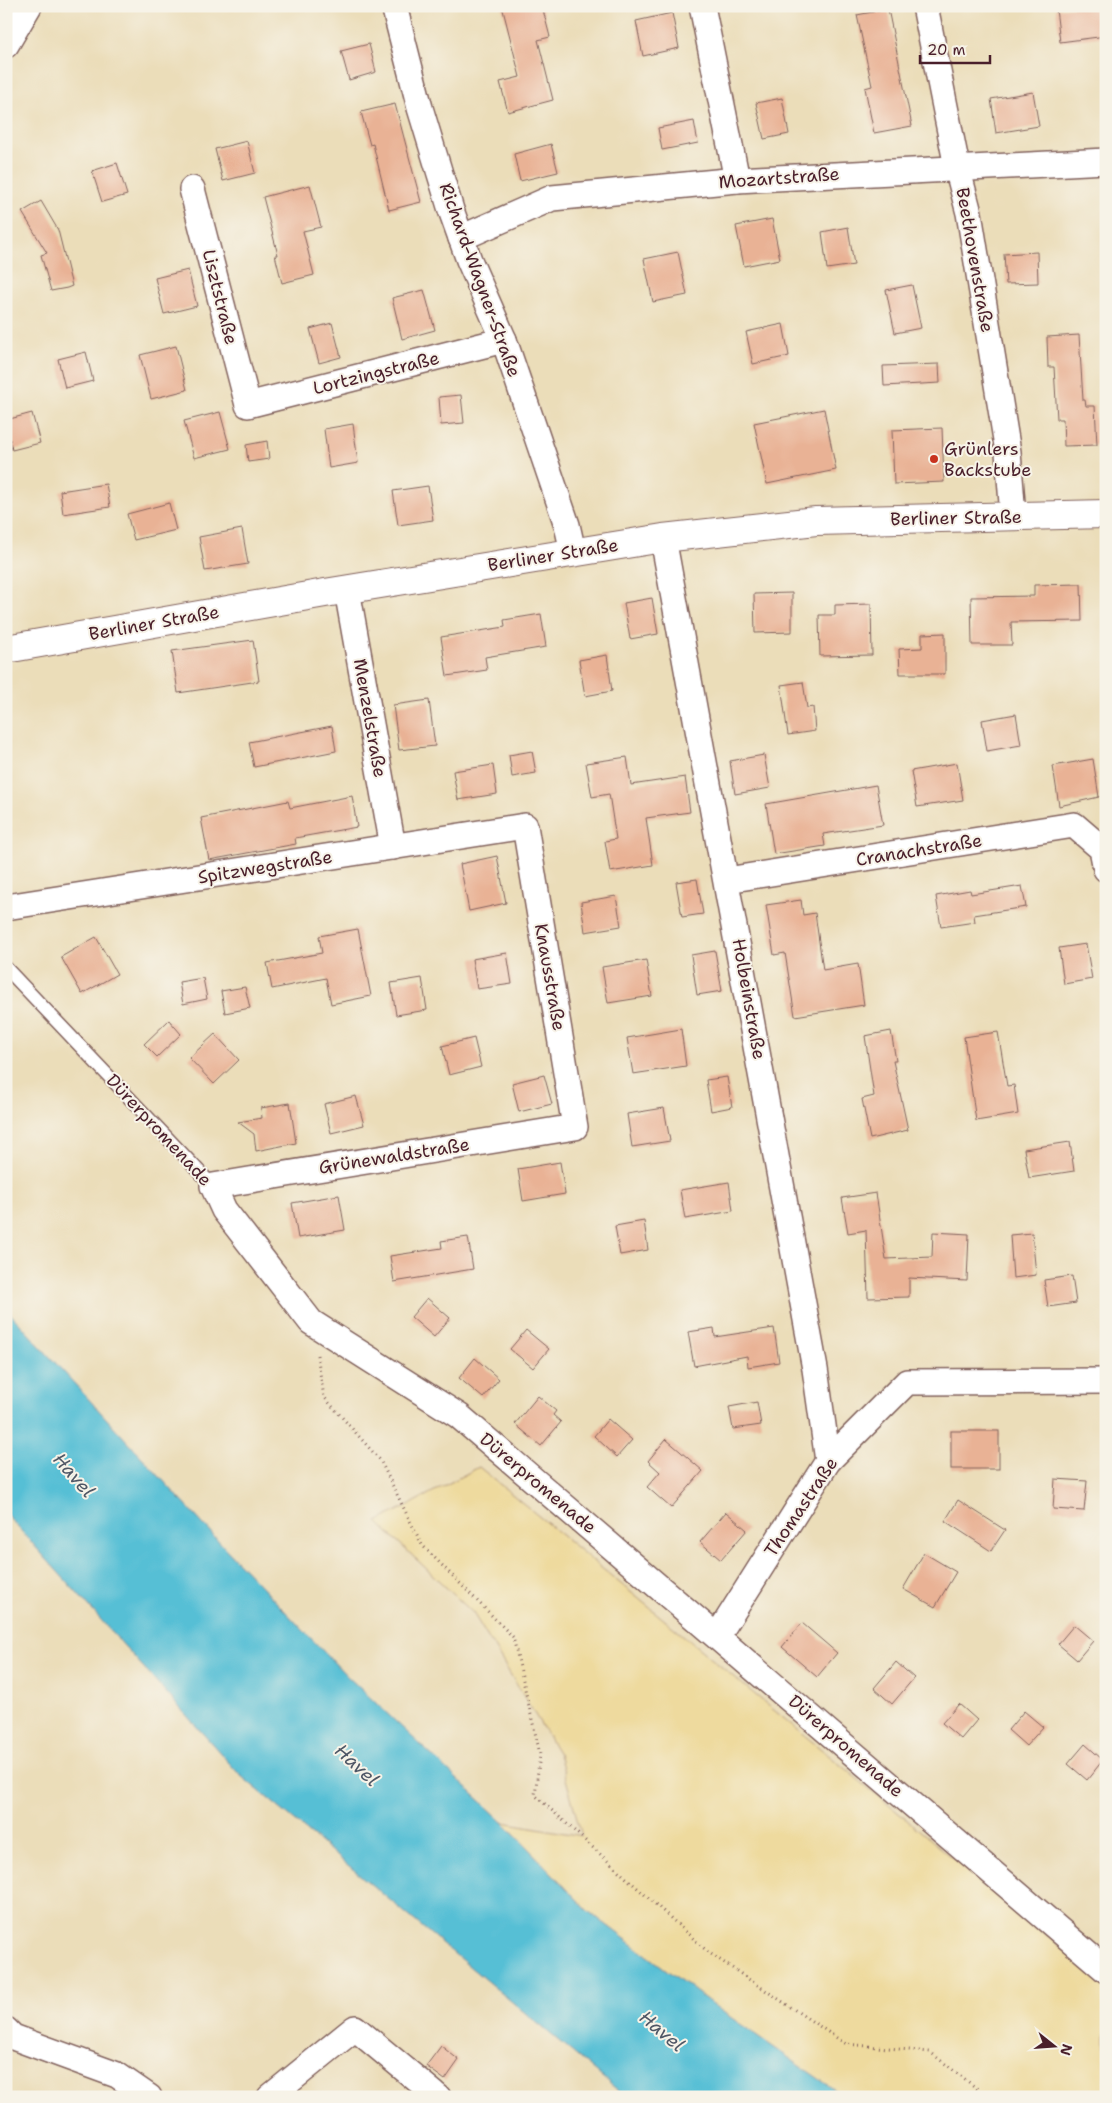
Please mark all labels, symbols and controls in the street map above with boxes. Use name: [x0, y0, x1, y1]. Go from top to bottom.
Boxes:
scale bar: [920, 32, 990, 64]
text: 20 m: [927, 40, 966, 60]
street label: Mozartstraße: [718, 162, 840, 194]
street label: Richard-Wagner-Straße: [434, 180, 526, 380]
street label: Beethovenstraße: [950, 186, 1000, 334]
street label: Lisztstraße: [197, 247, 243, 347]
street label: Lortzingstraße: [310, 346, 442, 400]
place label: Grünlers Backstube: [944, 437, 1032, 482]
marker: Grünlers Backstube: [928, 453, 940, 465]
street label: Berliner Straße: [890, 505, 1022, 531]
street label: Berliner Straße: [486, 533, 620, 577]
street label: Berliner Straße: [87, 600, 221, 646]
street label: Menzelstraße: [348, 657, 392, 779]
street label: Cranachstraße: [854, 828, 984, 872]
street label: Spitzwegstraße: [196, 845, 334, 889]
street label: Knausstraße: [529, 922, 571, 1032]
street label: Holbeinstraße: [727, 937, 771, 1061]
street label: Dürerpromenade: [101, 1069, 217, 1191]
street label: Grünewaldstraße: [317, 1132, 471, 1180]
street label: Dürerpromenade: [475, 1427, 601, 1539]
water label: Havel: [48, 1447, 100, 1503]
street label: Thomastraße: [759, 1452, 843, 1562]
street label: Dürerpromenade: [783, 1689, 909, 1803]
water label: Havel: [330, 1738, 384, 1792]
water label: Havel: [634, 2005, 690, 2057]
north arrow: [1030, 2020, 1080, 2070]
text: N: [1056, 2042, 1077, 2058]

